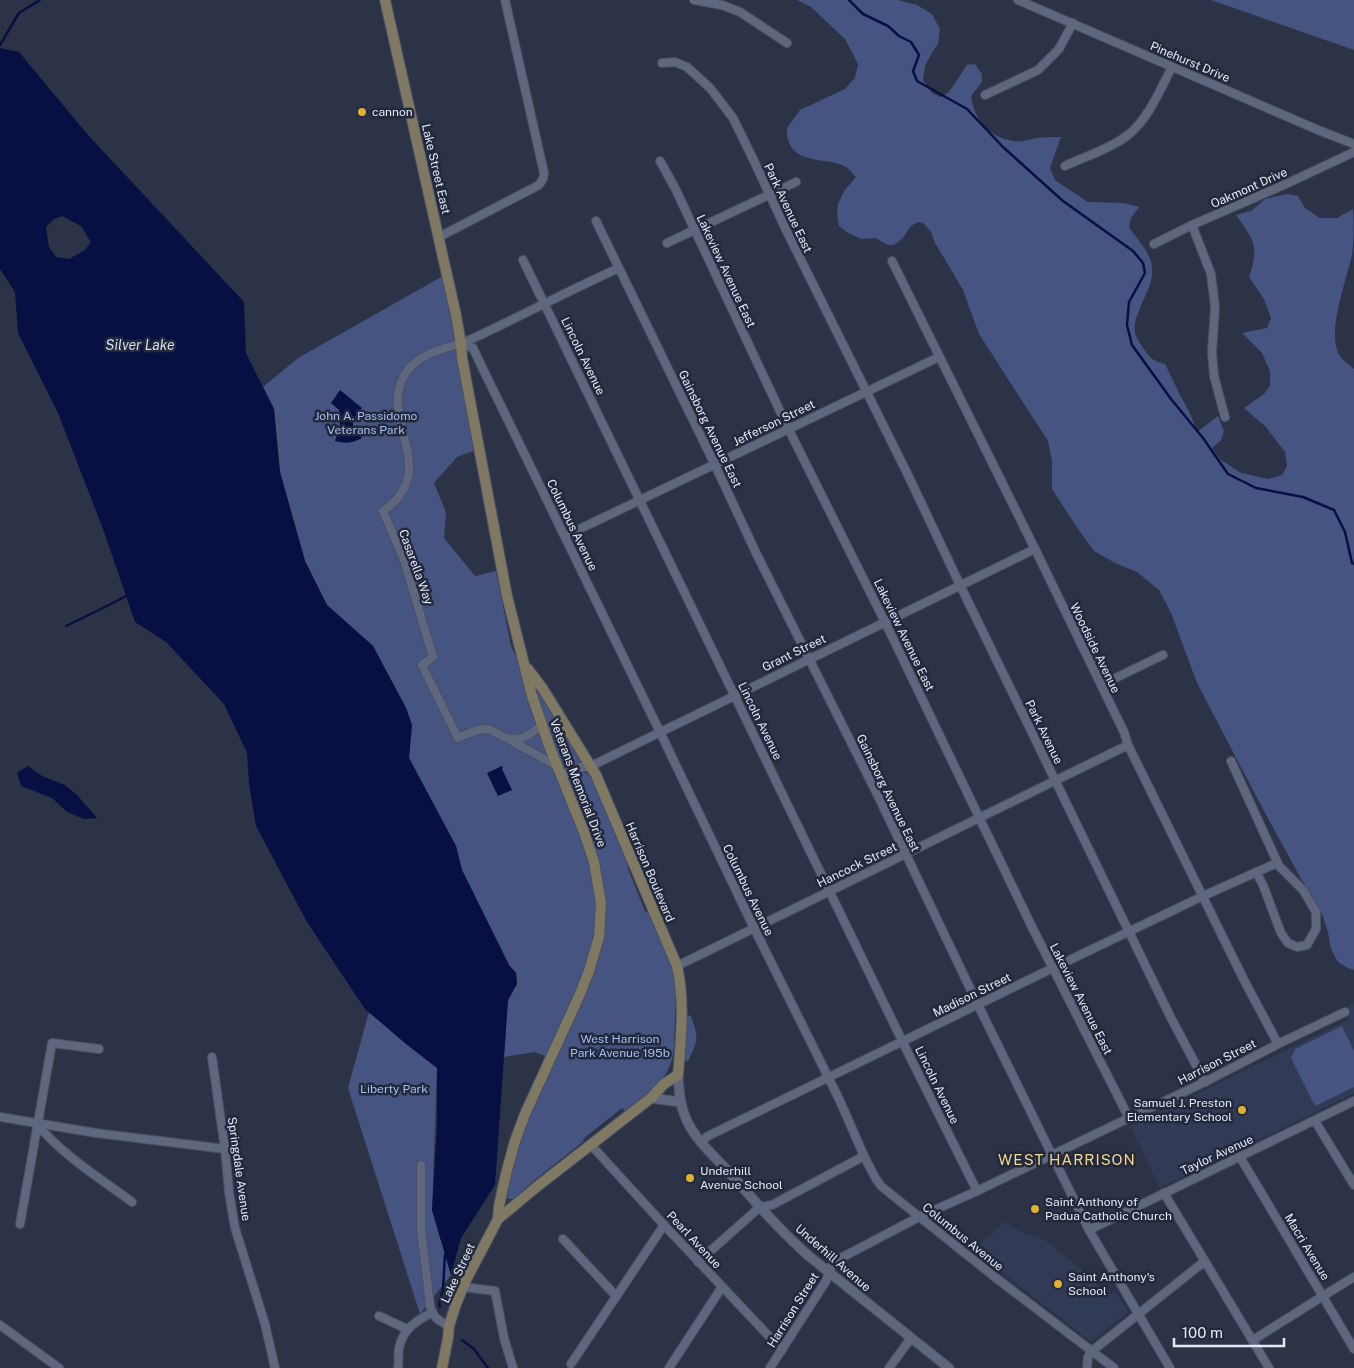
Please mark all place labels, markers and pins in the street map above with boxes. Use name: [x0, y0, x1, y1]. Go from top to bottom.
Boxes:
place label: cannon: [372, 105, 413, 119]
marker: cannon: [356, 106, 368, 118]
place label: Samuel J. Preston Elementary School: [1127, 1096, 1232, 1124]
marker: Samuel J. Preston Elementary School: [1236, 1104, 1248, 1116]
place label: Underhill Avenue School: [700, 1164, 783, 1192]
marker: Underhill Avenue School: [684, 1172, 696, 1184]
place label: Saint Anthony of Padua Catholic Church: [1045, 1195, 1172, 1223]
marker: Saint Anthony of Padua Catholic Church: [1029, 1203, 1041, 1215]
place label: Saint Anthony's School: [1068, 1270, 1155, 1298]
marker: Saint Anthony's School: [1052, 1278, 1064, 1290]

